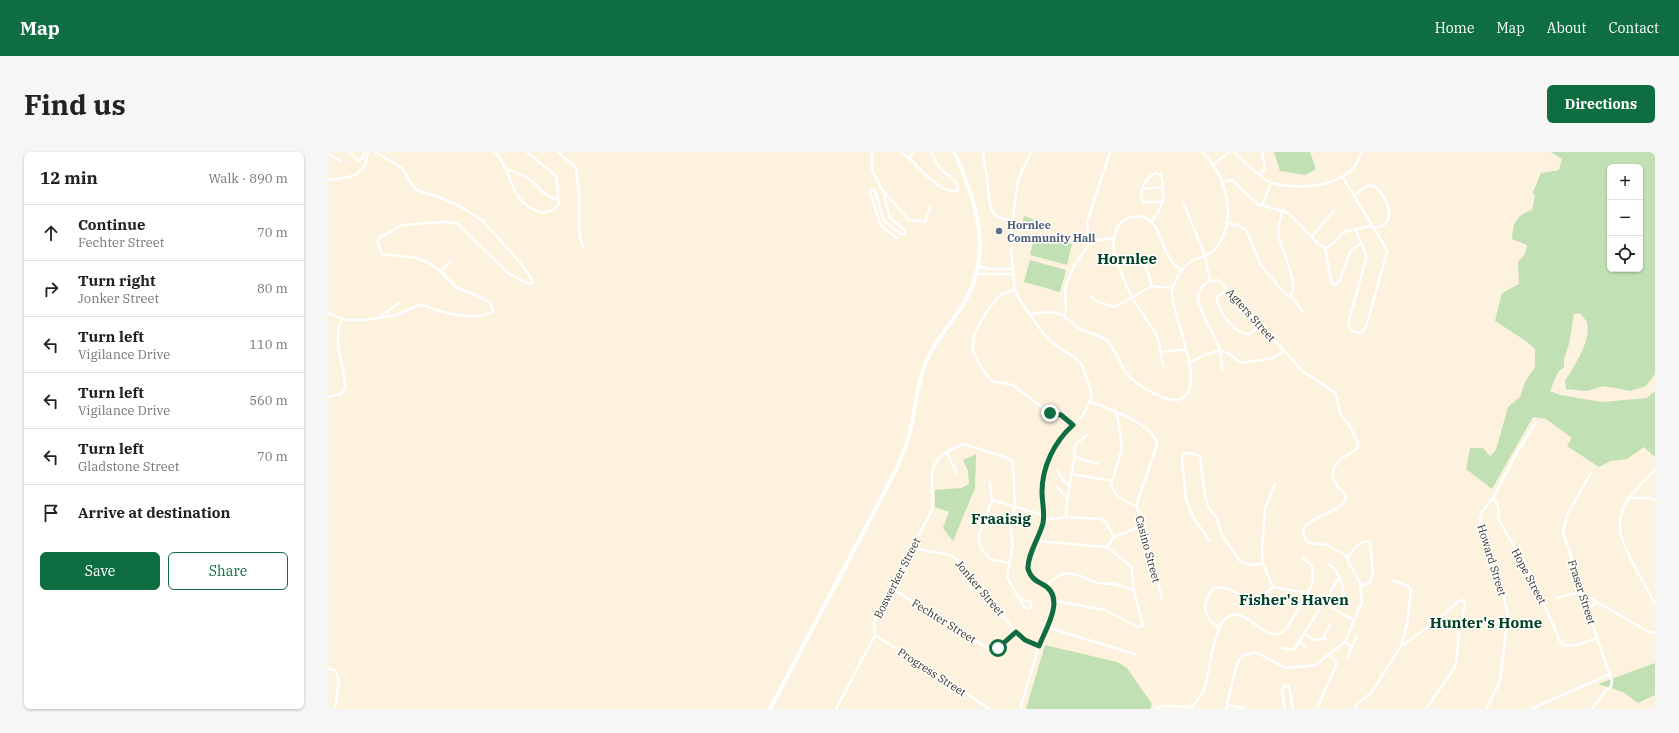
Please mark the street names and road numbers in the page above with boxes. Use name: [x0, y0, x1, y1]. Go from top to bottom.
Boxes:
street label: Agters Street: [1223, 285, 1279, 345]
street label: Casino Street: [1132, 514, 1164, 584]
street label: Howard Street: [1474, 522, 1510, 598]
street label: Boswerker Street: [871, 535, 923, 621]
street label: Hope Street: [1508, 546, 1550, 606]
street label: Jonker Street: [953, 557, 1007, 619]
street label: Fraser Street: [1565, 558, 1599, 626]
street label: Fechter Street: [909, 596, 979, 646]
street label: Progress Street: [895, 645, 969, 699]

